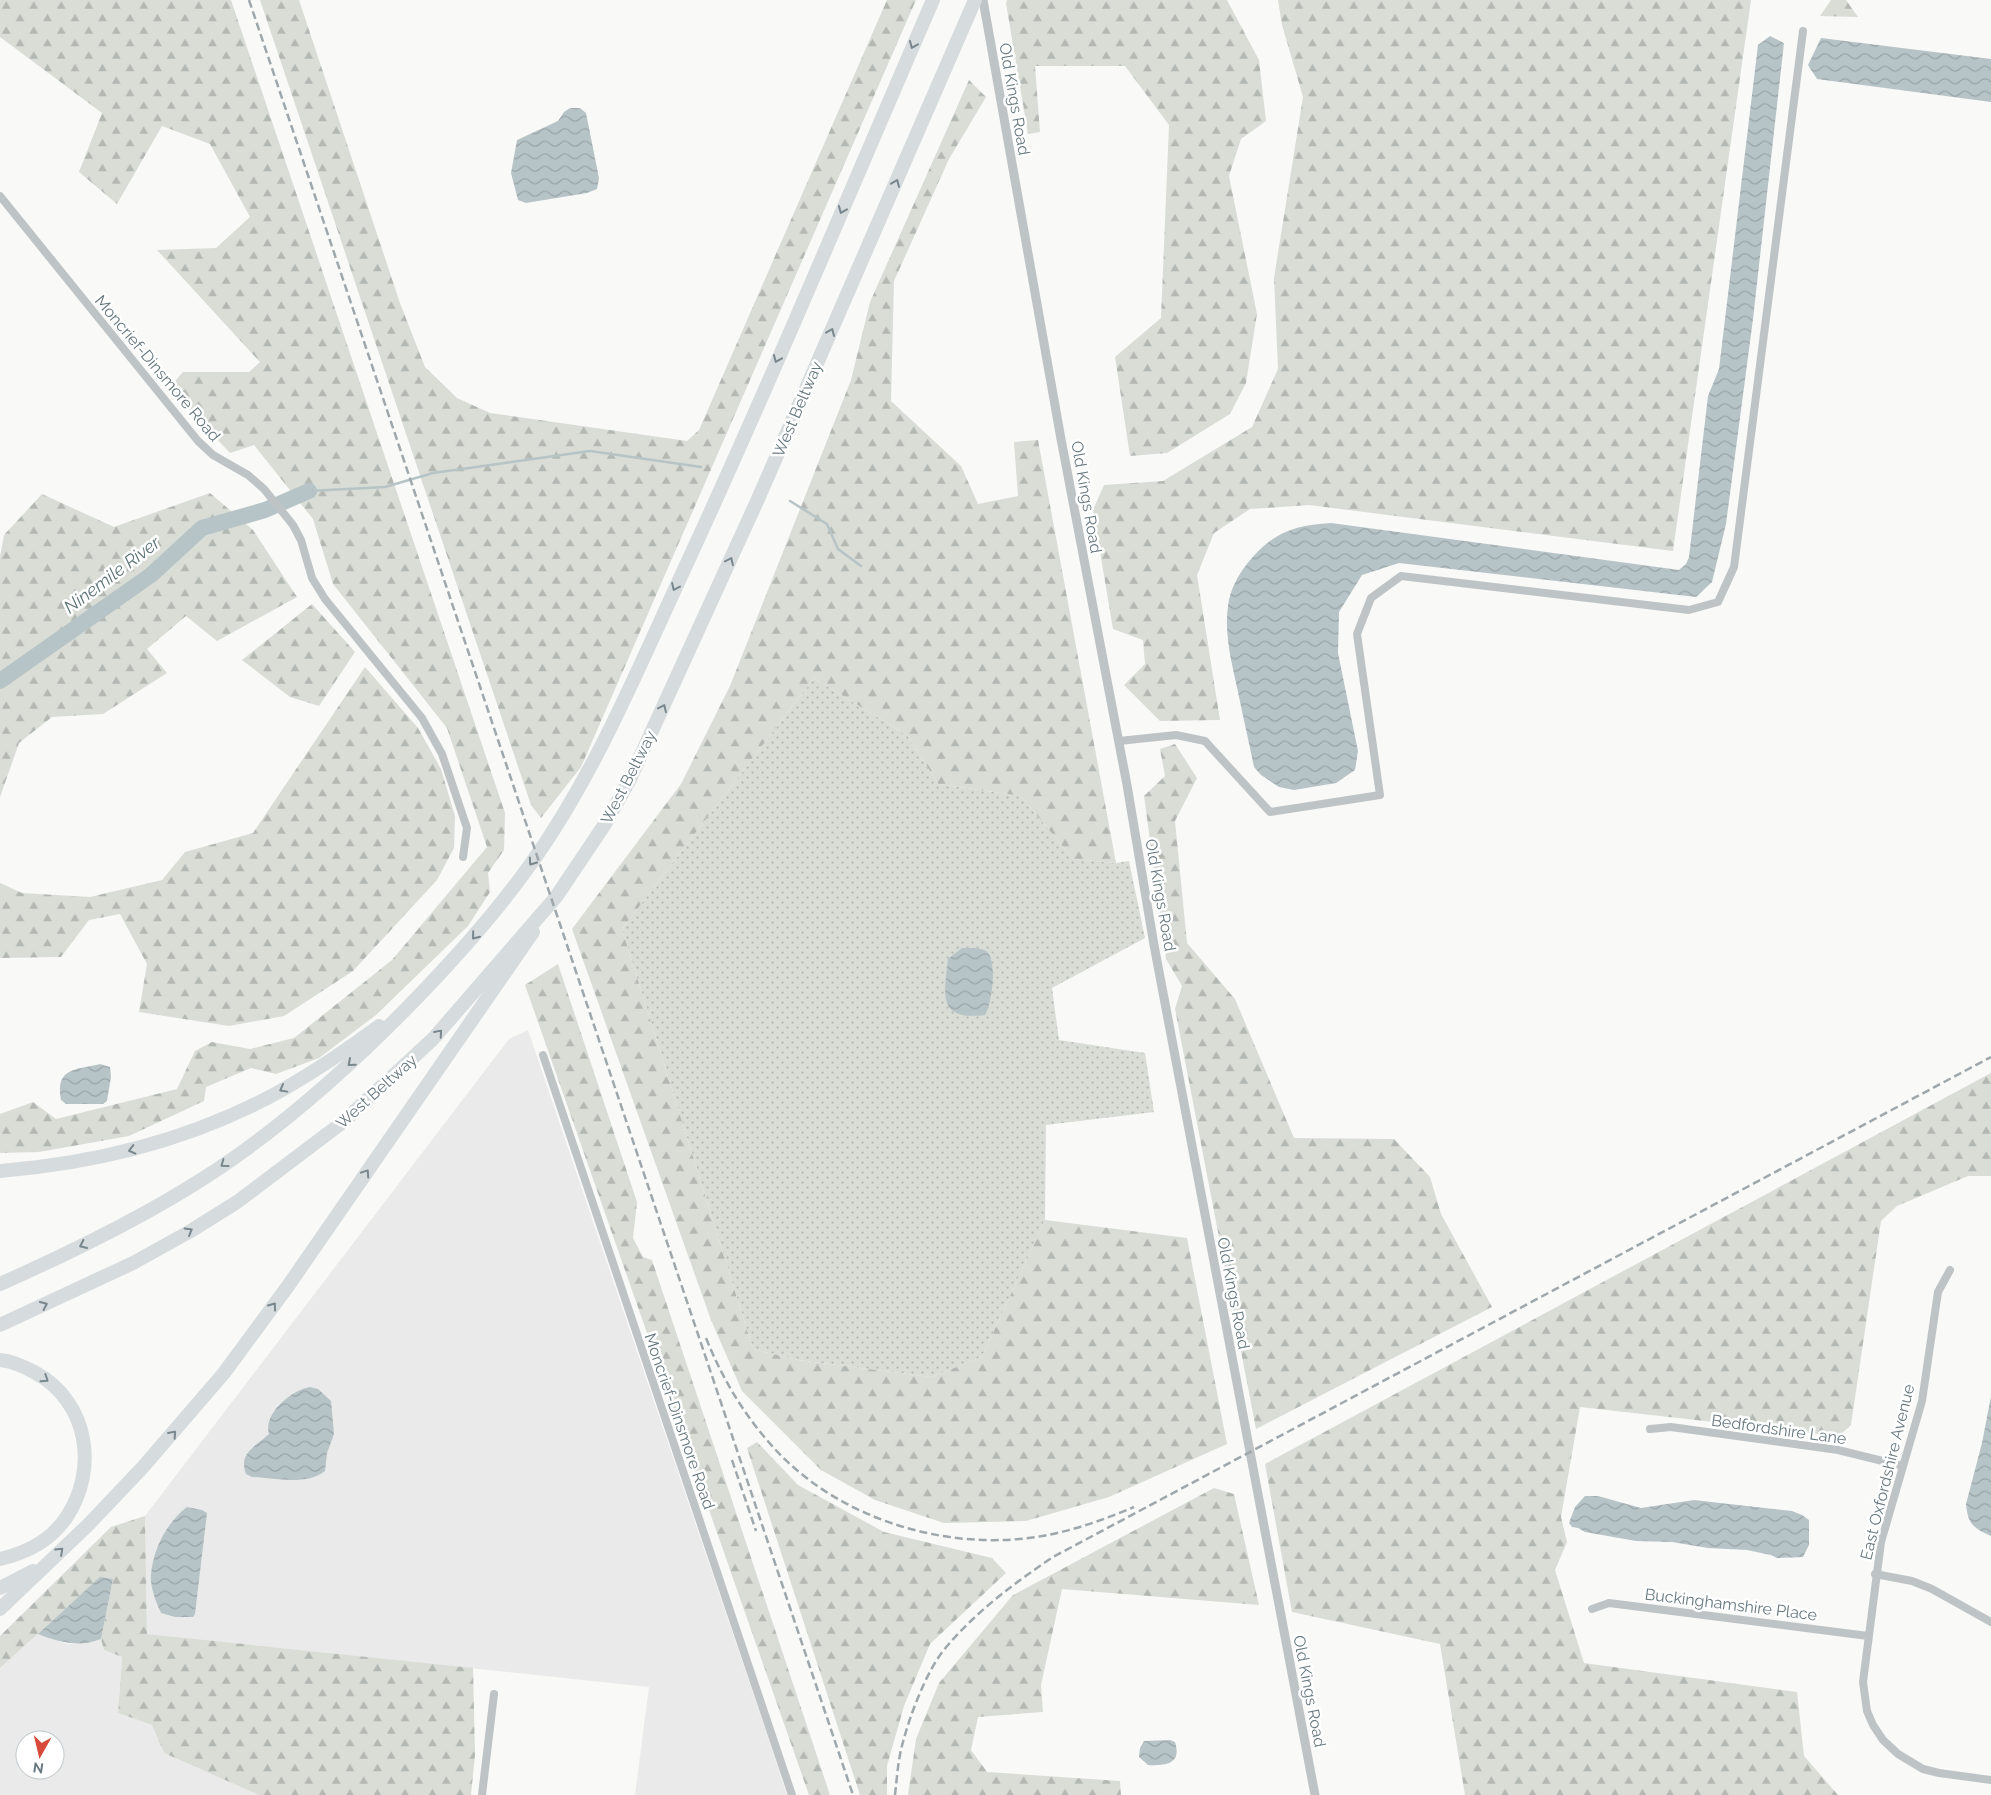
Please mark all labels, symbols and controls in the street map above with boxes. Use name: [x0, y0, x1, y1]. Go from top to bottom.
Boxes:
one-way arrow: [909, 40, 920, 49]
street label: Old Kings Road: [995, 42, 1034, 157]
one-way arrow: [889, 179, 900, 188]
one-way arrow: [837, 205, 848, 214]
street label: Moncrief-Dinsmore Road: [91, 291, 224, 445]
one-way arrow: [824, 328, 835, 337]
one-way arrow: [773, 354, 784, 363]
street label: West Beltway: [769, 358, 826, 460]
street label: Old Kings Road: [1067, 440, 1106, 555]
water label: Ninemile River: [60, 531, 165, 618]
one-way arrow: [724, 557, 734, 566]
one-way arrow: [671, 582, 682, 591]
one-way arrow: [656, 704, 667, 713]
street label: West Beltway: [597, 727, 660, 827]
street label: Old Kings Road: [1141, 838, 1180, 953]
one-way arrow: [529, 856, 538, 866]
one-way arrow: [471, 930, 480, 939]
one-way arrow: [433, 1029, 442, 1038]
street label: West Beltway: [332, 1050, 421, 1133]
one-way arrow: [348, 1058, 357, 1067]
one-way arrow: [279, 1083, 288, 1093]
one-way arrow: [128, 1144, 137, 1155]
one-way arrow: [220, 1158, 230, 1167]
one-way arrow: [360, 1169, 370, 1178]
one-way arrow: [184, 1228, 193, 1238]
street label: Old Kings Road: [1213, 1236, 1254, 1351]
one-way arrow: [79, 1239, 88, 1249]
one-way arrow: [39, 1301, 48, 1311]
one-way arrow: [267, 1302, 276, 1312]
street label: Moncrief-Dinsmore Road: [640, 1331, 719, 1512]
one-way arrow: [39, 1372, 48, 1382]
street label: East Oxfordshire Avenue: [1856, 1382, 1919, 1562]
street label: Bedfordshire Lane: [1710, 1411, 1848, 1448]
one-way arrow: [167, 1430, 176, 1439]
one-way arrow: [55, 1548, 64, 1557]
street label: Buckinghamshire Place: [1644, 1585, 1818, 1624]
street label: Old Kings Road: [1289, 1634, 1330, 1749]
north arrow: [15, 1730, 65, 1780]
text: N: [32, 1759, 45, 1777]

